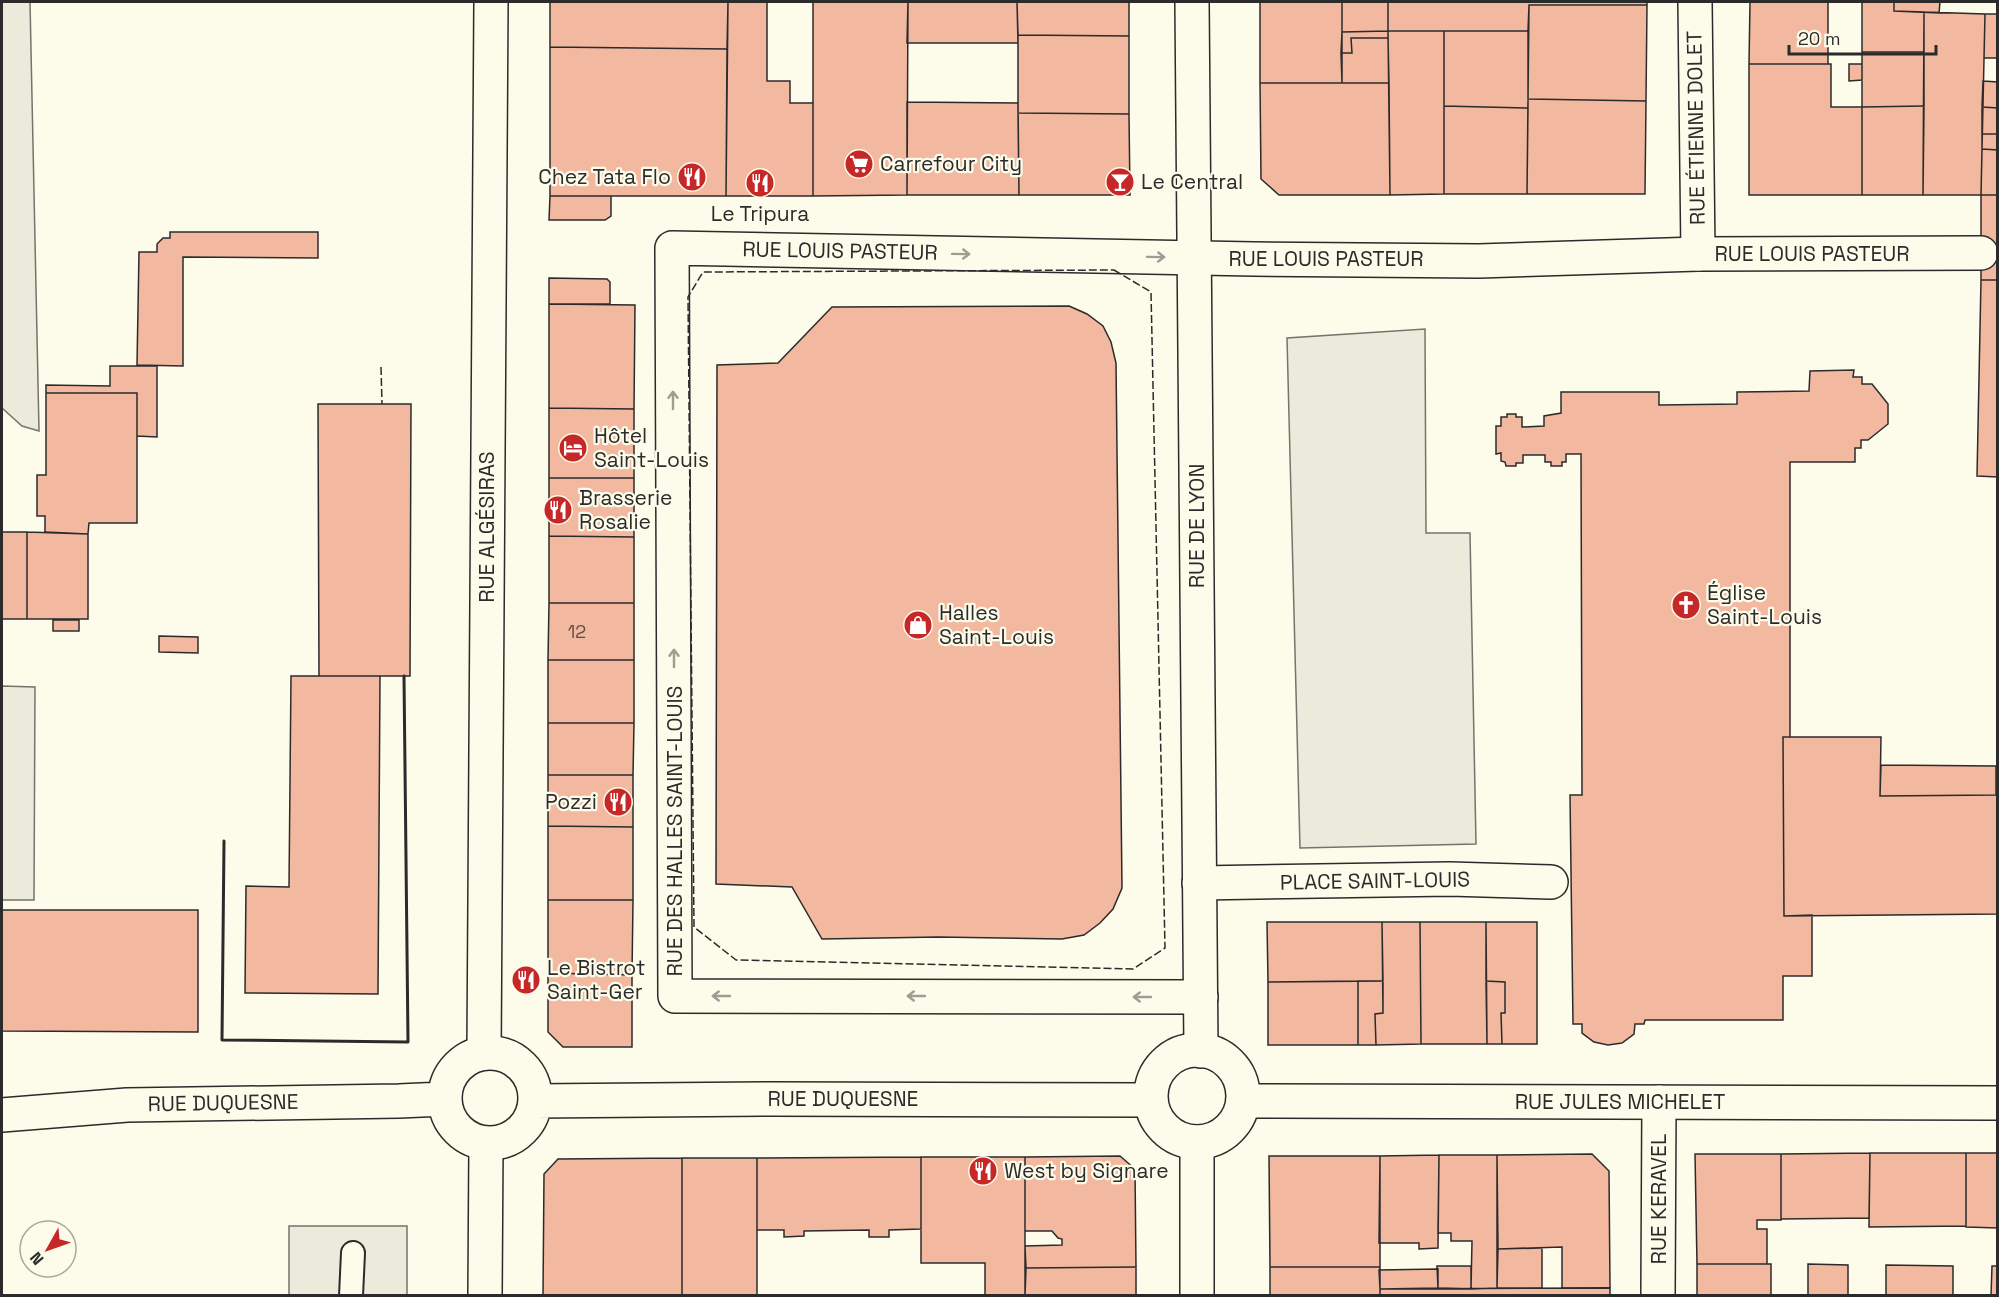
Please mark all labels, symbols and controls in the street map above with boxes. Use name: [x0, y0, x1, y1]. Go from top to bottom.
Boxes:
scale bar: [1789, 18, 1936, 56]
text: 20 m: [1798, 27, 1841, 50]
street label: RUE ÉTIENNE DOLET: [1680, 31, 1711, 225]
supermarket icon: Carrefour City: [843, 148, 875, 180]
place label: Carrefour City: [880, 150, 1022, 177]
restaurant icon: Chez Tata Flo: [676, 161, 708, 193]
place label: Chez Tata Flo: [538, 163, 671, 190]
bar icon: Le Central: [1104, 166, 1136, 198]
restaurant icon: Le Tripura: [744, 167, 776, 199]
place label: Le Central: [1141, 168, 1243, 195]
place label: Le Tripura: [711, 200, 809, 227]
street label: RUE LOUIS PASTEUR: [742, 235, 938, 266]
street label: RUE LOUIS PASTEUR: [1714, 240, 1910, 267]
street label: RUE LOUIS PASTEUR: [1228, 245, 1424, 272]
one-way arrow: [951, 248, 971, 259]
one-way arrow: [1146, 252, 1166, 263]
one-way arrow: [667, 391, 679, 411]
place label: Hôtel Saint-Louis: [594, 422, 709, 473]
hotel icon: Hôtel Saint-Louis: [557, 432, 589, 464]
street label: RUE ALGÉSIRAS: [473, 451, 500, 603]
street label: RUE DE LYON: [1183, 464, 1210, 588]
place label: Brasserie Rosalie: [579, 484, 673, 535]
restaurant icon: Brasserie Rosalie: [542, 494, 574, 526]
place label: Église Saint-Louis: [1707, 579, 1822, 630]
church icon: Église Saint-Louis: [1670, 589, 1702, 621]
place label: Halles Saint-Louis: [939, 599, 1054, 650]
shop icon: Halles Saint-Louis: [902, 609, 934, 641]
house number: 12: [568, 620, 586, 643]
one-way arrow: [668, 649, 680, 669]
street label: RUE DES HALLES SAINT-LOUIS: [661, 686, 688, 976]
restaurant icon: Pozzi: [602, 786, 634, 818]
place label: Pozzi: [545, 788, 597, 815]
street label: PLACE SAINT-LOUIS: [1280, 865, 1470, 896]
place label: Le Bistrot Saint-Ger: [547, 954, 646, 1005]
restaurant icon: Le Bistrot Saint-Ger: [510, 964, 542, 996]
one-way arrow: [712, 990, 732, 1002]
one-way arrow: [907, 991, 927, 1002]
one-way arrow: [1133, 991, 1153, 1003]
street label: RUE DUQUESNE: [768, 1085, 918, 1112]
street label: RUE DUQUESNE: [147, 1088, 299, 1117]
street label: RUE JULES MICHELET: [1515, 1088, 1725, 1115]
street label: RUE KERAVEL: [1645, 1134, 1672, 1264]
restaurant icon: West by Signare: [967, 1155, 999, 1187]
place label: West by Signare: [1004, 1157, 1169, 1184]
north arrow: [18, 1219, 78, 1279]
text: N: [25, 1247, 48, 1269]

